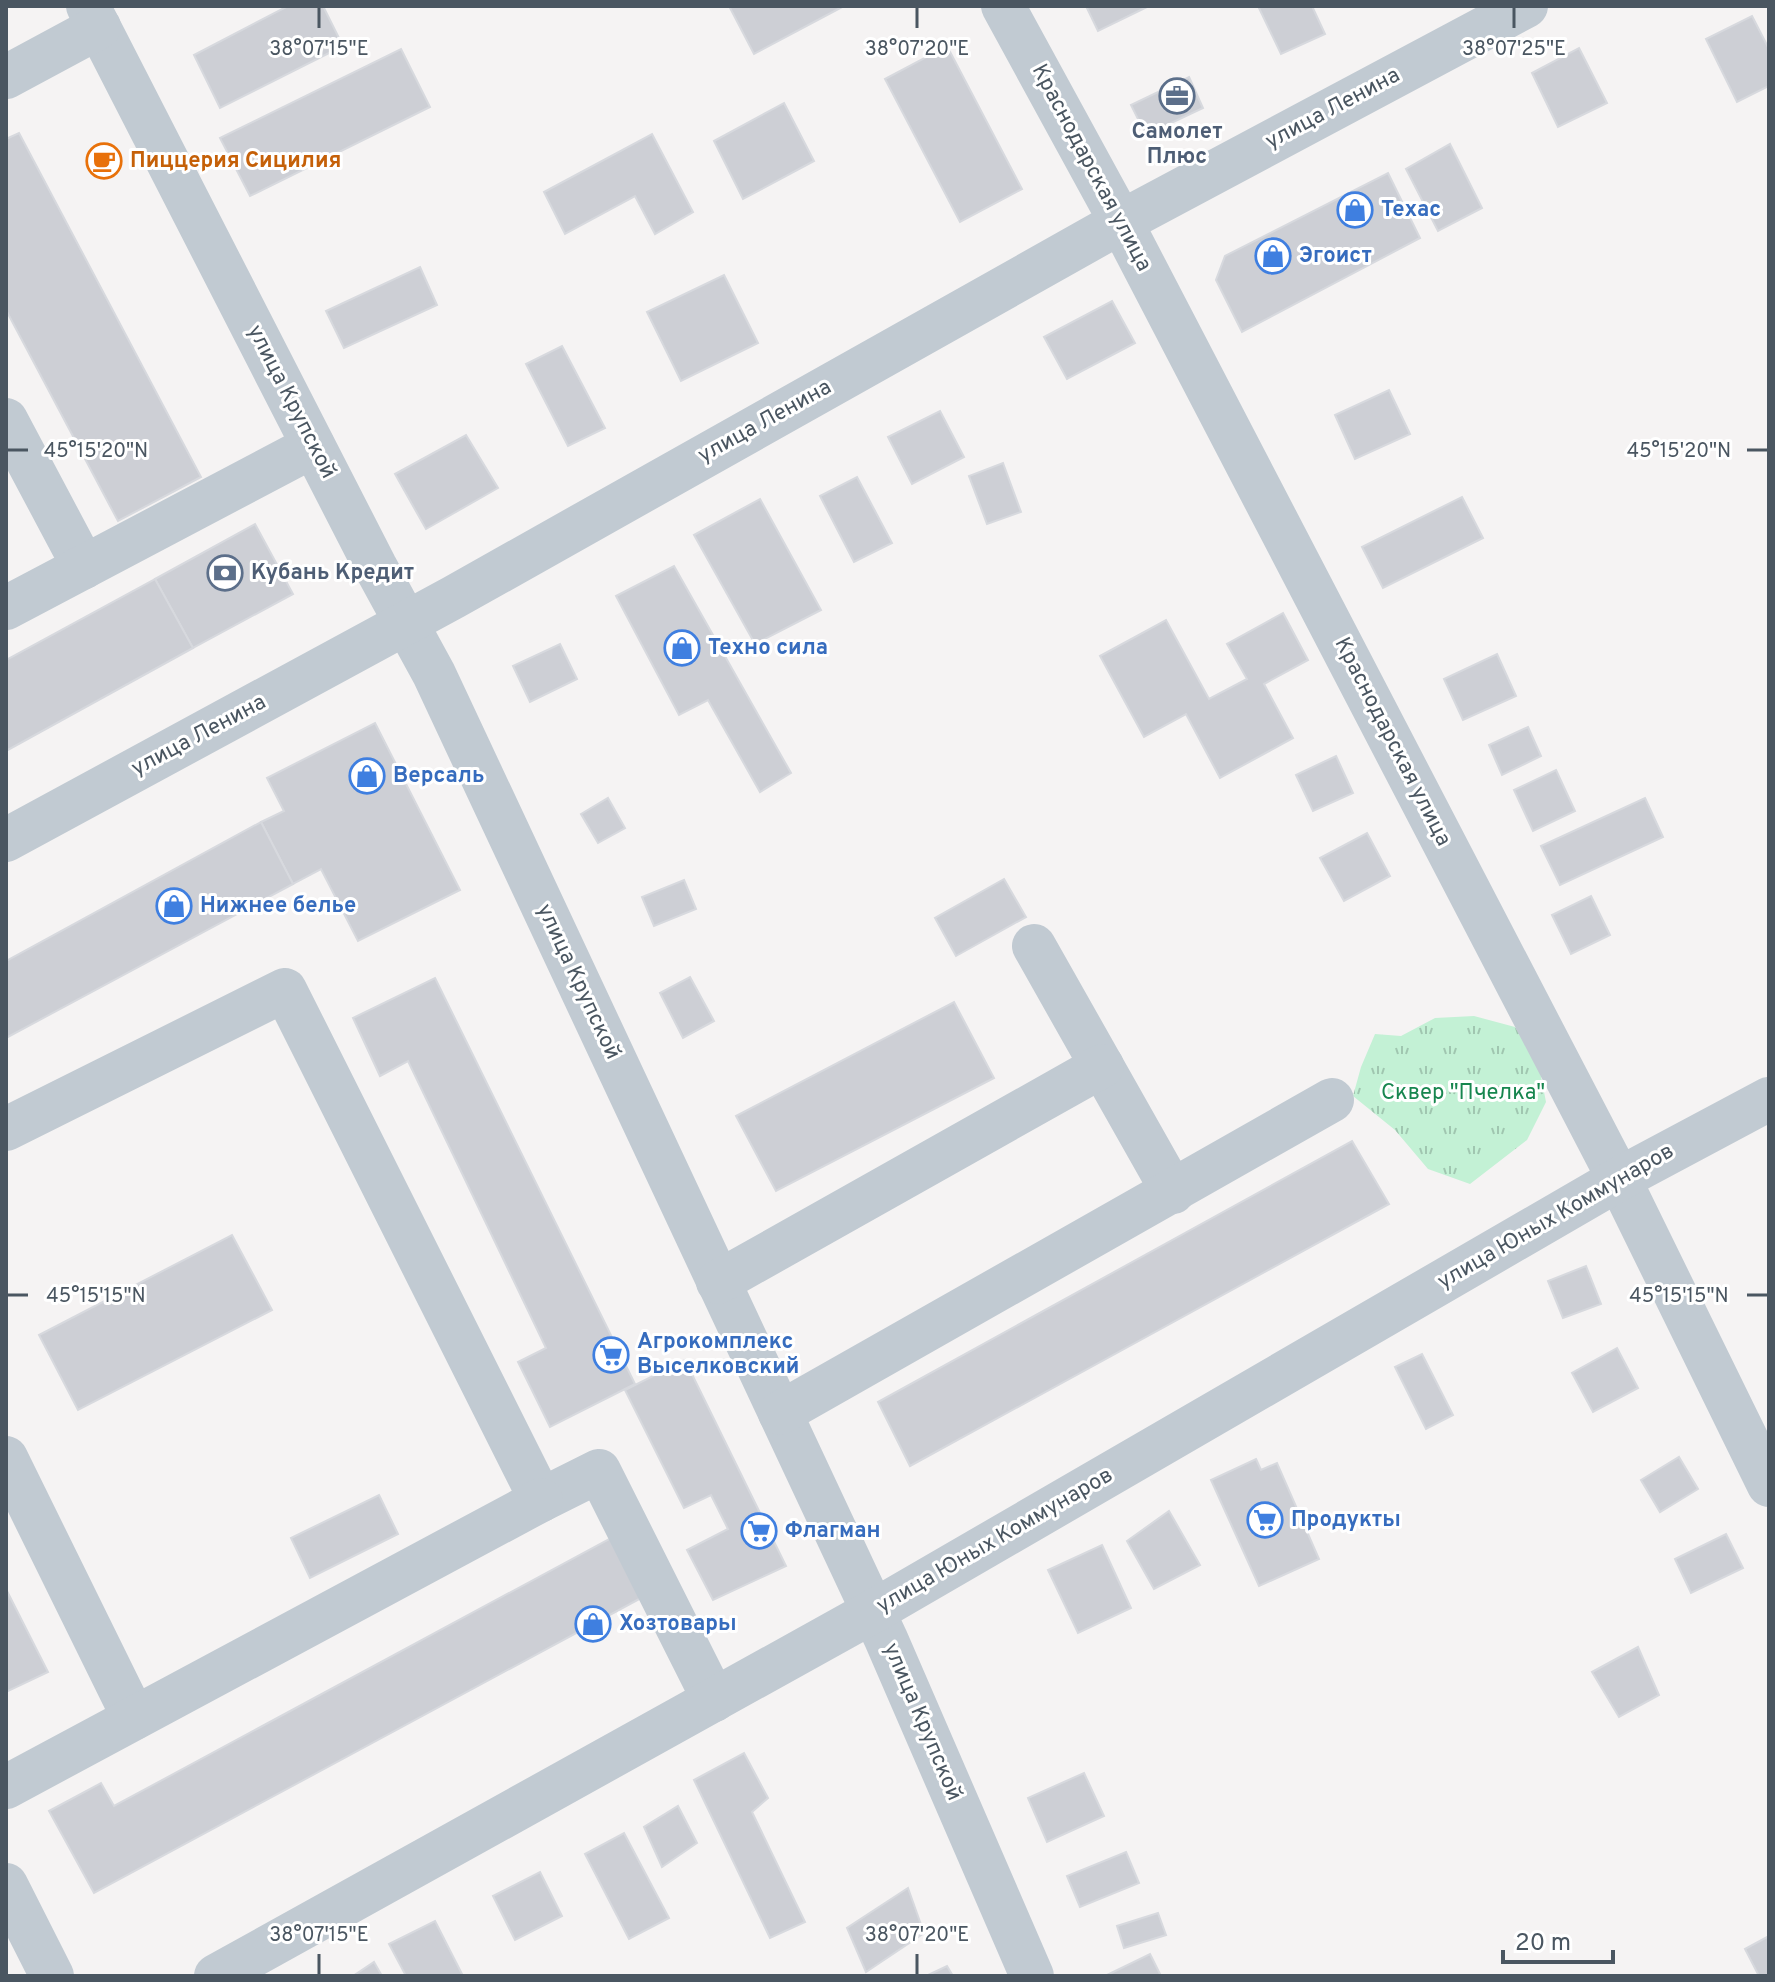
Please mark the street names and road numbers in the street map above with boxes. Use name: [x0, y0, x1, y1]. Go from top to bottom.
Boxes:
street label: Краснодарская улица: [1025, 60, 1157, 276]
street label: улица Ленина: [1261, 62, 1405, 156]
street label: улица Крупской: [241, 321, 341, 483]
street label: улица Ленина: [694, 374, 836, 470]
street label: Краснодарская улица: [1328, 633, 1456, 851]
street label: улица Ленина: [127, 689, 271, 783]
street label: улица Крупской: [530, 900, 626, 1064]
street label: улица Юных Коммунаров: [1433, 1138, 1679, 1296]
street label: улица Юных Коммунаров: [872, 1462, 1118, 1620]
street label: улица Крупской: [877, 1639, 967, 1805]

